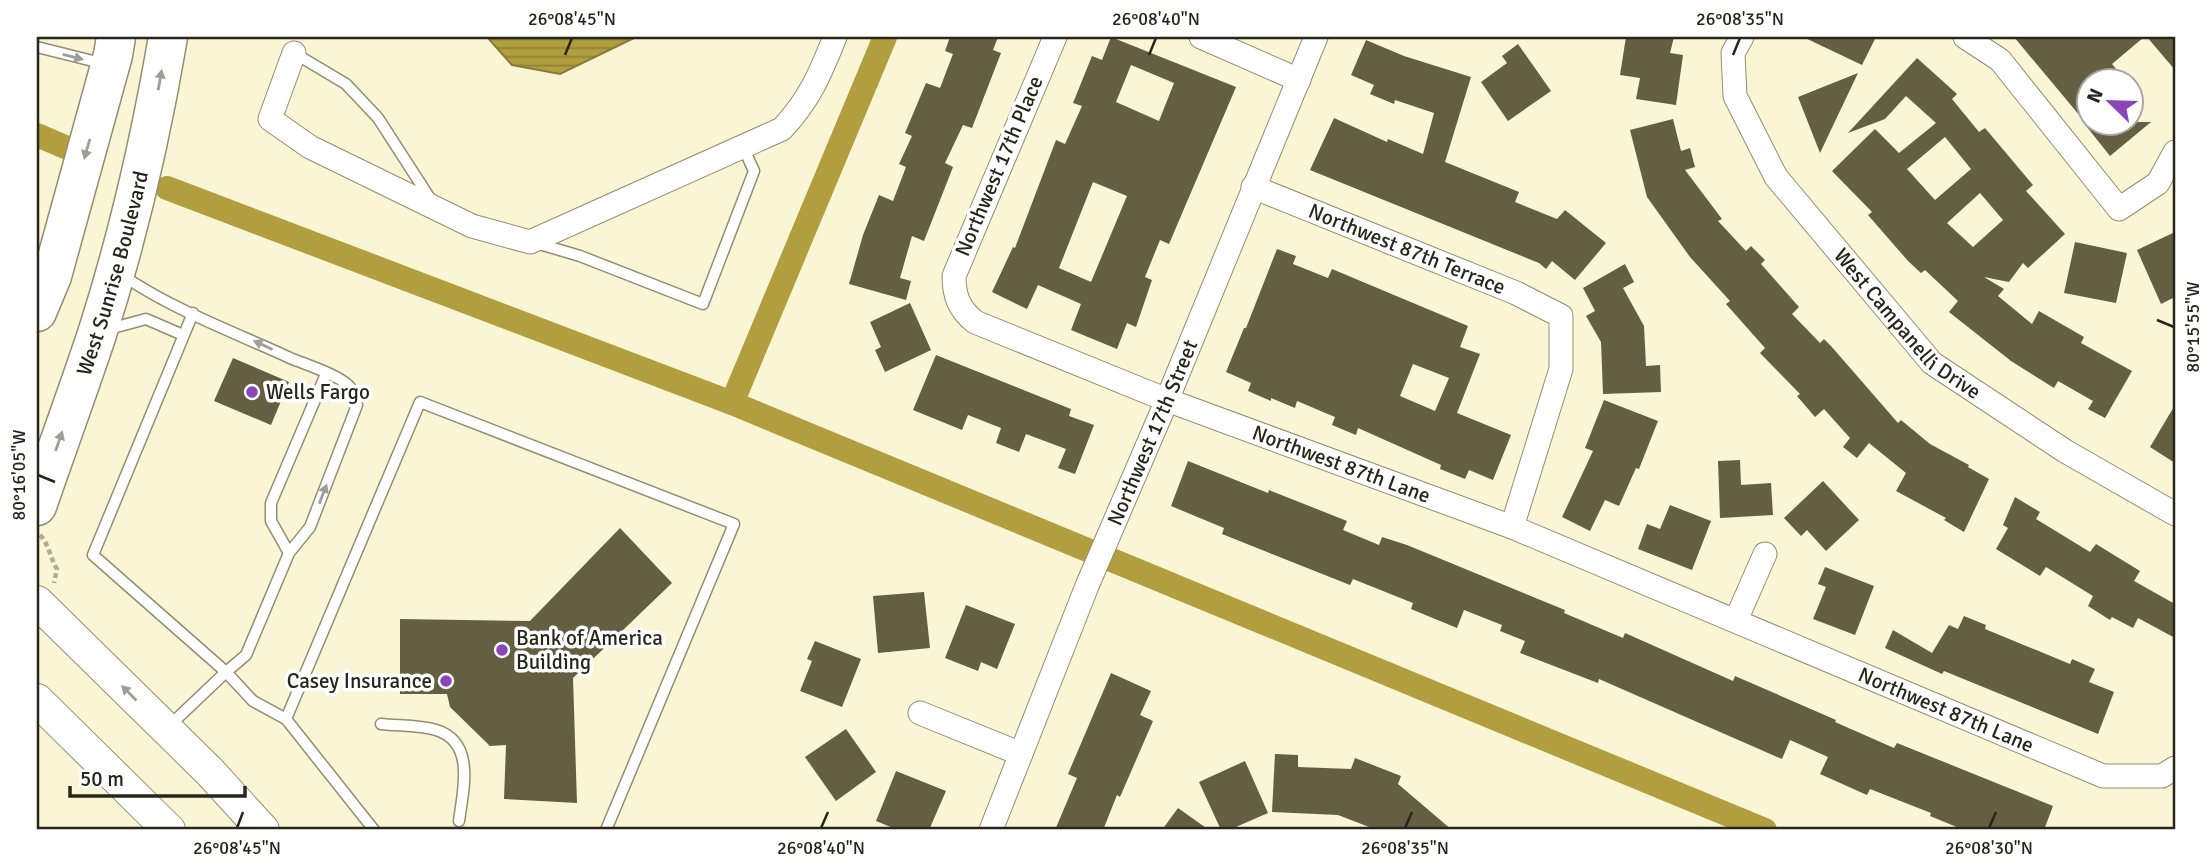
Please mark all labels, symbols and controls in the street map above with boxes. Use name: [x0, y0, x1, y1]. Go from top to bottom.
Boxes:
text: 26°08'45"N: [528, 8, 616, 30]
text: 26°08'40"N: [1112, 8, 1200, 30]
text: 26°08'35"N: [1696, 8, 1784, 30]
one-way arrow: [62, 52, 84, 63]
north arrow: [2076, 66, 2146, 136]
one-way arrow: [155, 69, 166, 91]
street label: Northwest 17th Place: [949, 72, 1049, 260]
text: N: [2082, 85, 2109, 107]
one-way arrow: [82, 139, 92, 160]
street label: West Sunrise Boulevard: [71, 168, 154, 379]
street label: Northwest 87th Terrace: [1305, 198, 1509, 300]
street label: West Campanelli Drive: [1828, 243, 1986, 405]
text: 80°15'55"W: [2182, 282, 2204, 372]
street label: Northwest 17th Street: [1102, 336, 1203, 529]
one-way arrow: [253, 339, 274, 350]
place label: Wells Fargo: [266, 379, 370, 405]
marker: Wells Fargo: [244, 384, 260, 400]
street label: Northwest 87th Lane: [1249, 419, 1434, 509]
text: 80°16'05"W: [8, 430, 30, 520]
one-way arrow: [54, 431, 65, 452]
one-way arrow: [317, 484, 328, 505]
place label: Bank of America Building: [516, 625, 663, 675]
marker: Bank of America Building: [494, 642, 510, 658]
street label: Northwest 87th Lane: [1854, 661, 2038, 758]
place label: Casey Insurance: [287, 668, 432, 694]
marker: Casey Insurance: [438, 673, 454, 689]
one-way arrow: [121, 686, 138, 702]
scale bar: [70, 755, 245, 799]
text: 50 m: [80, 766, 124, 792]
text: 26°08'45"N: [193, 837, 281, 859]
text: 26°08'40"N: [777, 837, 865, 859]
text: 26°08'35"N: [1361, 837, 1449, 859]
text: 26°08'30"N: [1945, 837, 2033, 859]

